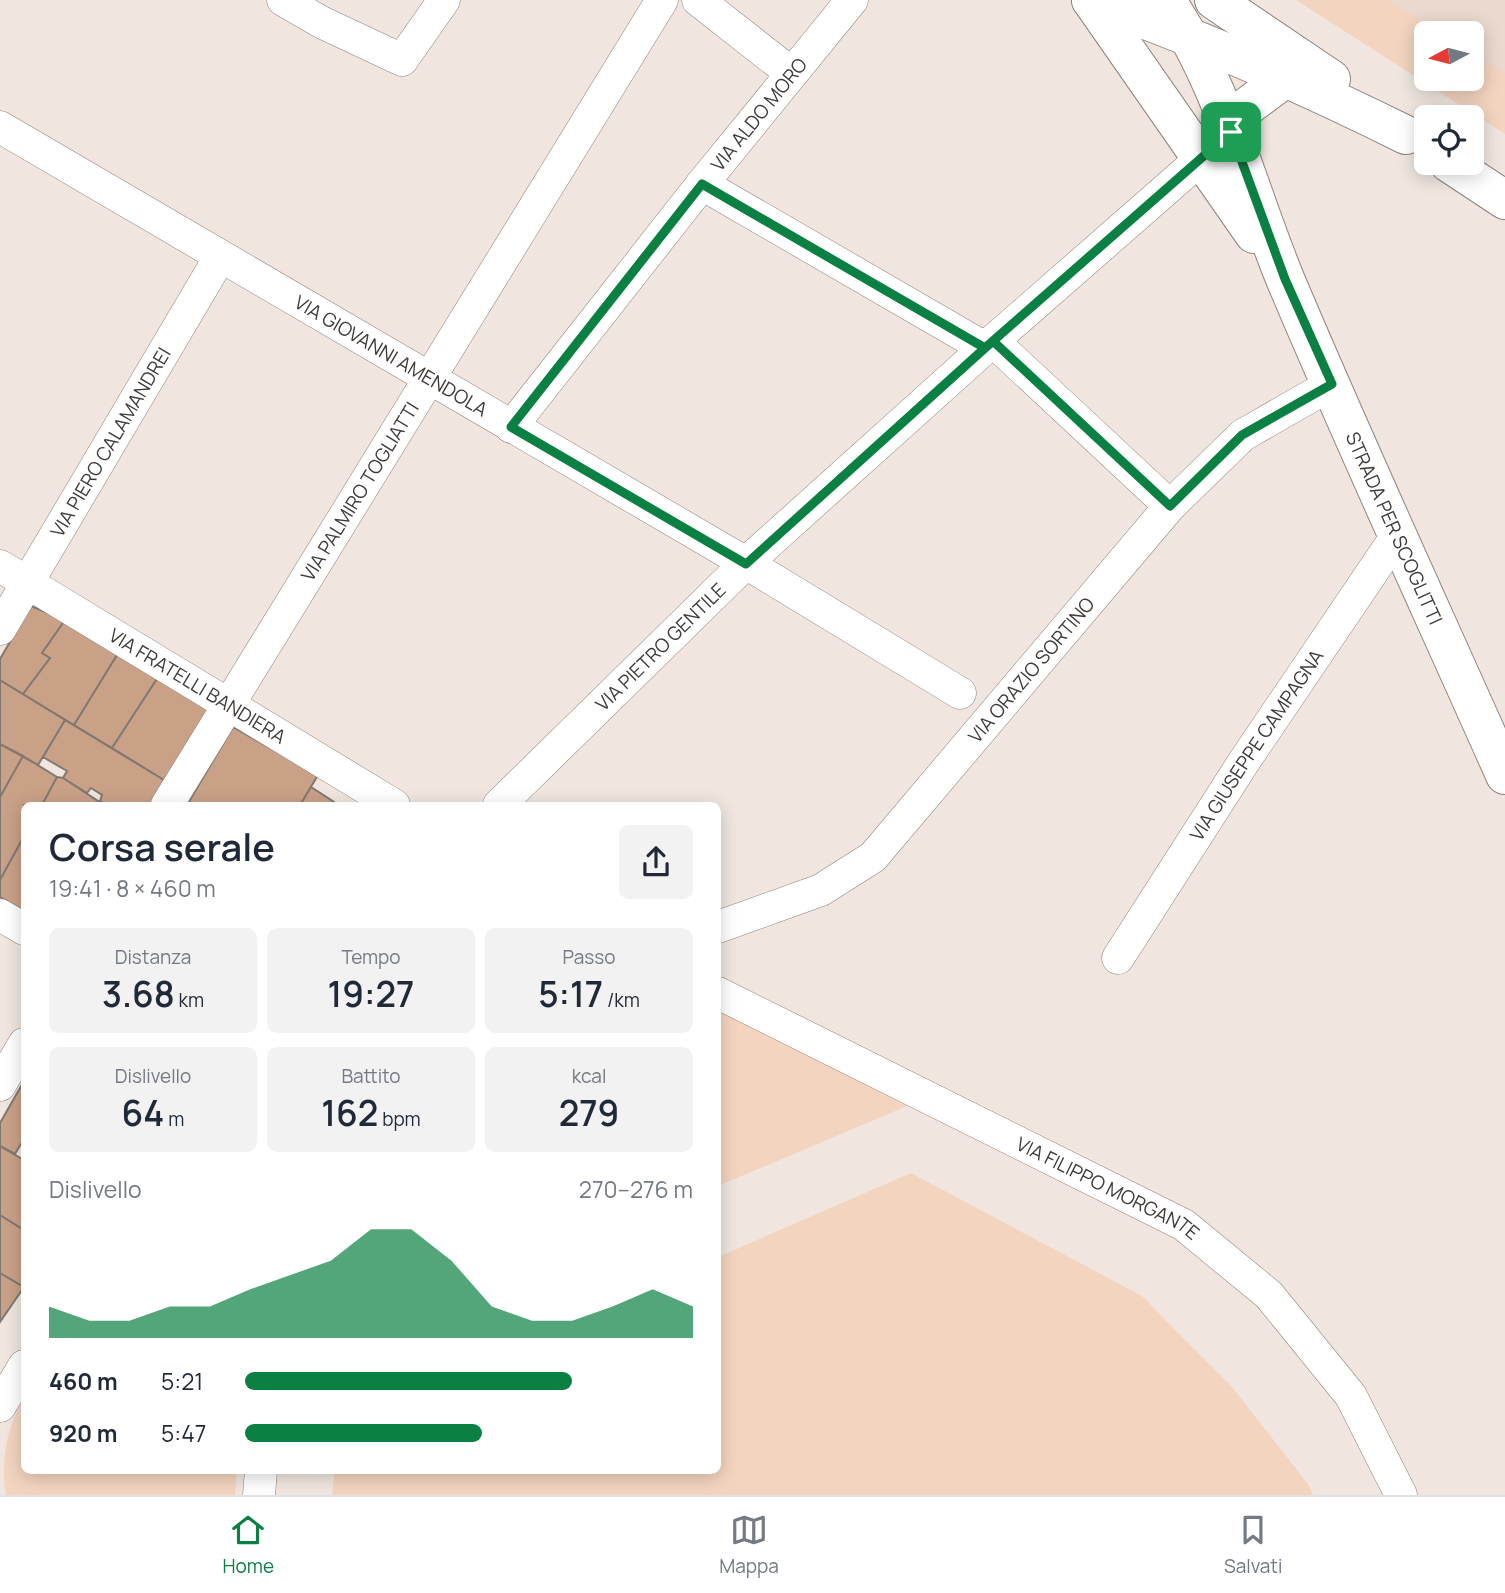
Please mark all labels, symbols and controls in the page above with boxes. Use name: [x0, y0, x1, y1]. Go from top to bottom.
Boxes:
north arrow: [1414, 21, 1484, 91]
map controls: [1414, 21, 1484, 175]
street label: VIA ALDO MORO: [705, 52, 813, 177]
pin: [1201, 102, 1261, 162]
button: locate: [1414, 105, 1484, 175]
icon: arrive: [1212, 113, 1250, 151]
street label: VIA GIOVANNI AMENDOLA: [290, 289, 492, 422]
street label: VIA PIERO CALAMANDREI: [44, 343, 177, 542]
street label: VIA PALMIRO TOGLIATTI: [295, 397, 425, 586]
street label: STRADA PER SCOGLITTI: [1340, 428, 1449, 629]
street label: VIA PIETRO GENTILE: [590, 577, 731, 717]
street label: VIA ORAZIO SORTINO: [962, 591, 1100, 748]
street label: VIA FRATELLI BANDIERA: [104, 622, 291, 750]
street label: VIA GIUSEPPE CAMPAGNA: [1184, 644, 1329, 846]
text: Corsa serale: [49, 820, 275, 872]
button: share: [619, 825, 693, 899]
text: 19:41 · 8 × 460 m: [49, 872, 216, 904]
text: Distanza: [115, 944, 191, 970]
text: Tempo: [341, 944, 401, 970]
text: Passo: [563, 944, 615, 970]
text: 3.68: [102, 970, 175, 1018]
text: 19:27: [328, 970, 414, 1018]
text: 5:17: [538, 970, 603, 1018]
text: km: [175, 987, 204, 1013]
text: /km: [603, 987, 640, 1013]
text: Dislivello: [115, 1063, 191, 1089]
text: Battito: [341, 1063, 401, 1089]
text: kcal: [572, 1063, 606, 1089]
text: 64: [122, 1089, 164, 1137]
text: 162: [321, 1089, 378, 1137]
text: 279: [559, 1089, 619, 1137]
text: m: [164, 1106, 184, 1132]
text: bpm: [378, 1106, 421, 1132]
street label: VIA FILIPPO MORGANTE: [1012, 1131, 1205, 1246]
text: Dislivello: [49, 1173, 142, 1205]
text: 270–276 m: [579, 1173, 693, 1205]
text: 460 m: [49, 1365, 118, 1397]
text: 5:21: [161, 1365, 203, 1397]
text: 920 m: [49, 1417, 117, 1449]
text: 5:47: [161, 1417, 206, 1449]
tab: Home: [223, 1511, 274, 1579]
tab: Mappa: [719, 1511, 779, 1579]
tab: Salvati: [1224, 1511, 1282, 1579]

